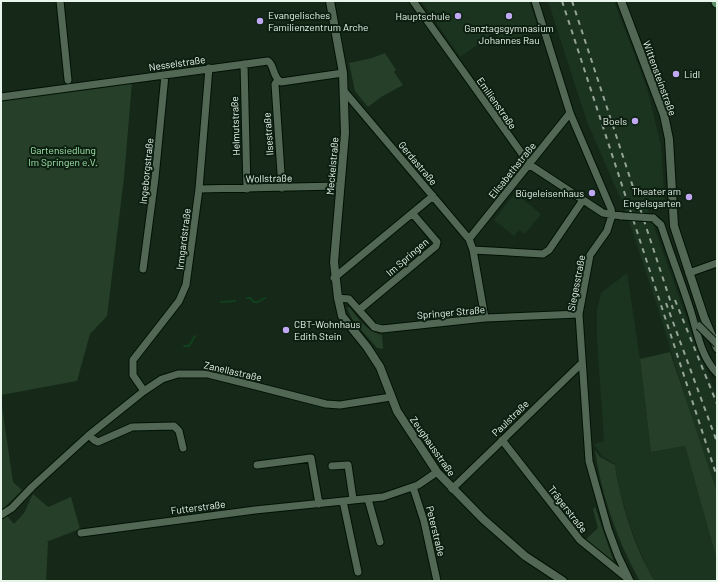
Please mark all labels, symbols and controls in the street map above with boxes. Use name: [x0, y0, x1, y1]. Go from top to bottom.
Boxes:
place label: Evangelisches Familienzentrum Arche: [268, 9, 368, 33]
place label: Hauptschule: [395, 10, 450, 22]
marker: Hauptschule: [453, 11, 463, 21]
marker: Ganztagsgymnasium Johannes Rau: [504, 11, 514, 21]
marker: Evangelisches Familienzentrum Arche: [255, 16, 265, 26]
place label: Ganztagsgymnasium Johannes Rau: [464, 22, 554, 46]
street label: Wittensteinstraße: [641, 39, 679, 117]
street label: Nesselstraße: [148, 53, 206, 73]
place label: Lidl: [684, 68, 700, 80]
marker: Lidl: [671, 69, 681, 79]
street label: Emilienstraße: [475, 75, 519, 131]
street label: Helmutstraße: [228, 96, 242, 156]
street label: Ilsestraße: [261, 112, 275, 156]
place label: Boels: [603, 115, 627, 127]
marker: Boels: [630, 116, 640, 126]
street label: Meckelstraße: [323, 136, 341, 196]
street label: Ingeborgstraße: [137, 137, 155, 205]
street label: Gerdastraße: [396, 139, 440, 187]
street label: Elisabethstraße: [486, 140, 538, 200]
park label: Gartensiedlung Im Springen e.V.: [28, 144, 98, 168]
street label: Wollstraße: [246, 172, 292, 184]
place label: Theater am Engelsgarten: [623, 185, 681, 209]
place label: Bügeleisenhaus: [515, 187, 584, 199]
marker: Bügeleisenhaus: [587, 188, 597, 198]
marker: Theater am Engelsgarten: [684, 192, 694, 202]
street label: Irmgardstraße: [173, 207, 193, 271]
street label: Im Springen: [383, 235, 431, 279]
street label: Siegesstraße: [565, 254, 587, 312]
street label: Springer Straße: [416, 303, 486, 321]
place label: CBT-Wohnhaus Edith Stein: [294, 318, 361, 342]
marker: CBT-Wohnhaus Edith Stein: [281, 325, 291, 335]
street label: Zanellastraße: [203, 359, 263, 383]
street label: Paulstraße: [489, 397, 531, 439]
street label: Zeughausstraße: [408, 414, 458, 478]
street label: Trägerstraße: [546, 483, 590, 535]
street label: Futterstraße: [170, 498, 226, 516]
street label: Peterstraße: [424, 505, 448, 557]

